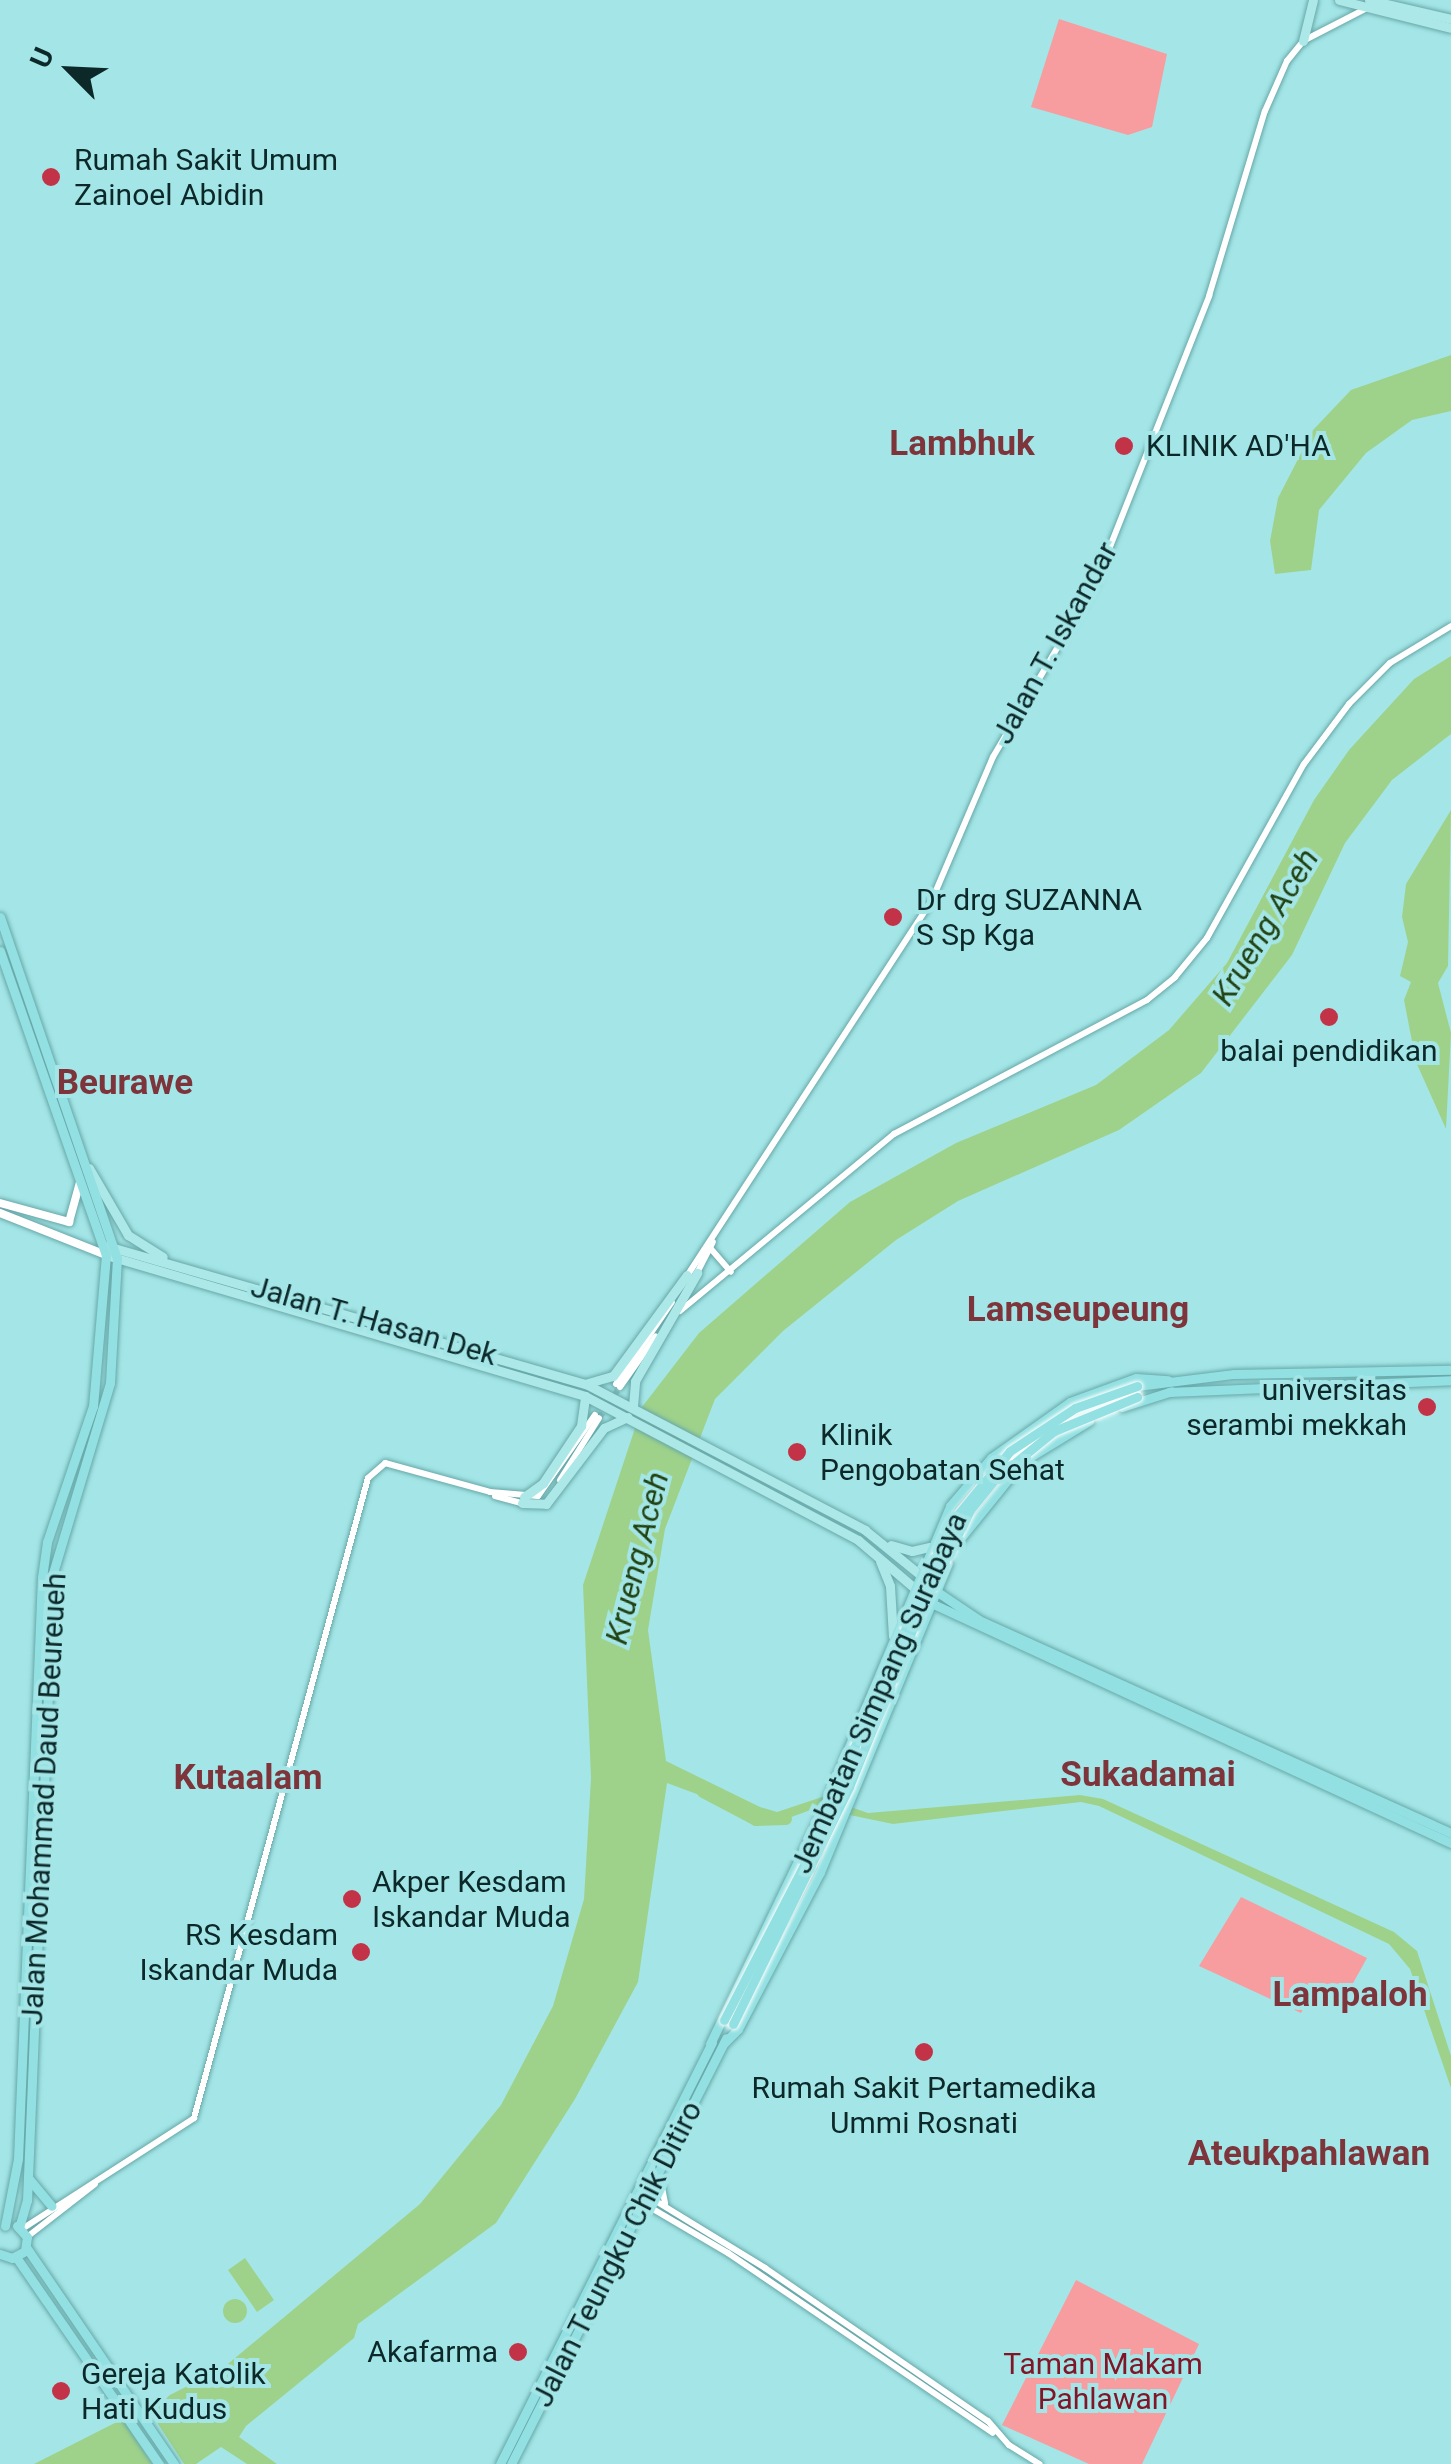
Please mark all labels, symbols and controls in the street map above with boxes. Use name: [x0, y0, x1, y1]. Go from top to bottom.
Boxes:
north arrow: [20, 20, 120, 120]
text: U: [23, 42, 61, 73]
place label: Rumah Sakit Umum Zainoel Abidin: [74, 142, 338, 212]
marker: Rumah Sakit Umum Zainoel Abidin: [38, 164, 64, 190]
district label: Lambhuk: [889, 423, 1035, 465]
place label: KLINIK AD'HA: [1146, 428, 1331, 464]
marker: KLINIK AD'HA: [1111, 433, 1137, 459]
street label: Jalan T. Iskandar: [985, 536, 1125, 750]
water label: Krueng Aceh: [1203, 842, 1327, 1012]
place label: Dr drg SUZANNA S Sp Kga: [916, 882, 1142, 952]
marker: Dr drg SUZANNA S Sp Kga: [880, 904, 906, 930]
marker: balai pendidikan: [1318, 1006, 1340, 1028]
place label: balai pendidikan: [1220, 1033, 1438, 1069]
district label: Beurawe: [57, 1062, 193, 1104]
street label: Jalan T. Hasan Dek: [247, 1269, 501, 1373]
district label: Lamseupeung: [967, 1289, 1189, 1331]
place label: universitas serambi mekkah: [1186, 1372, 1407, 1442]
marker: universitas serambi mekkah: [1416, 1396, 1438, 1418]
place label: Klinik Pengobatan Sehat: [820, 1417, 1065, 1488]
marker: Klinik Pengobatan Sehat: [784, 1439, 810, 1465]
water label: Krueng Aceh: [597, 1468, 677, 1648]
street label: Jembatan Simpang Surabaya: [783, 1507, 975, 1879]
street label: Jalan Mohammad Daud Beureueh: [14, 1572, 74, 2026]
district label: Sukadamai: [1060, 1754, 1236, 1796]
district label: Kutaalam: [173, 1757, 323, 1799]
place label: Akper Kesdam Iskandar Muda: [372, 1864, 571, 1934]
marker: Akper Kesdam Iskandar Muda: [341, 1888, 363, 1910]
place label: RS Kesdam Iskandar Muda: [139, 1917, 338, 1988]
marker: RS Kesdam Iskandar Muda: [348, 1939, 374, 1965]
district label: Lampaloh: [1272, 1974, 1428, 2016]
marker: Rumah Sakit Pertamedika Ummi Rosnati: [911, 2039, 937, 2065]
place label: Rumah Sakit Pertamedika Ummi Rosnati: [751, 2070, 1097, 2140]
street label: Jalan Teungku Chik Ditiro: [524, 2095, 710, 2413]
district label: Ateukpahlawan: [1188, 2133, 1430, 2175]
place label: Akafarma: [367, 2334, 498, 2370]
marker: Akafarma: [507, 2341, 529, 2363]
park label: Taman Makam Pahlawan: [1003, 2346, 1203, 2416]
place label: Gereja Katolik Hati Kudus: [81, 2356, 266, 2426]
marker: Gereja Katolik Hati Kudus: [50, 2380, 72, 2402]

